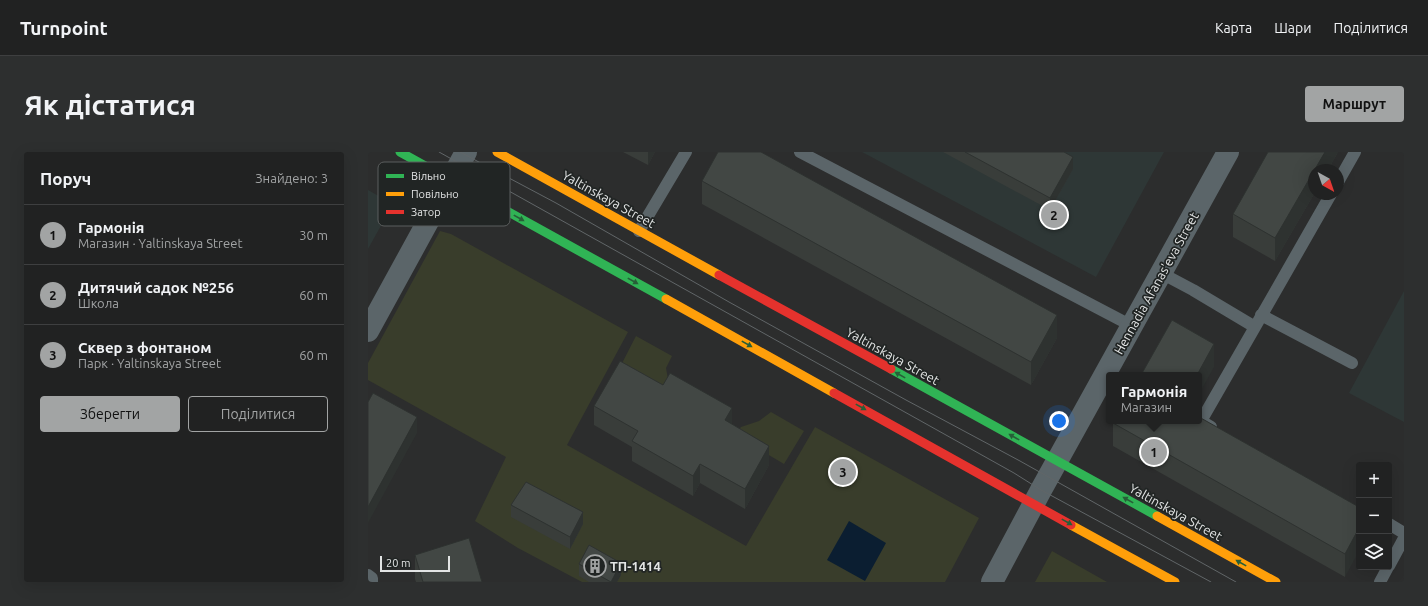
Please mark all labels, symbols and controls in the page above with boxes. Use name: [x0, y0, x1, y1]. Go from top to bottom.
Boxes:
text: Turnpoint: [20, 17, 108, 39]
text: Карта: [1215, 20, 1252, 36]
text: Шари: [1274, 20, 1312, 36]
text: Поділитися: [1334, 20, 1408, 36]
button: Маршрут: [1305, 86, 1404, 122]
text: Як дістатися: [24, 89, 196, 120]
legend: [378, 162, 510, 226]
north arrow: [1308, 164, 1344, 200]
street label: Yaltinskaya Street: [560, 168, 658, 230]
text: Поруч: [40, 169, 91, 188]
text: Вільно: [411, 170, 446, 182]
text: Знайдено: 3: [255, 171, 328, 185]
text: Повільно: [411, 188, 459, 200]
pin: 2: [1041, 200, 1067, 230]
text: Затор: [411, 206, 441, 218]
street label: Hennadia Afanas'eva Street: [1111, 209, 1201, 357]
one-way arrow: [514, 215, 525, 222]
text: Гармонія: [78, 219, 144, 236]
text: 1: [49, 228, 57, 242]
text: 30 m: [299, 228, 328, 242]
text: Магазин · Yaltinskaya Street: [78, 236, 243, 250]
one-way arrow: [627, 278, 639, 285]
text: Дитячий садок №256: [78, 279, 234, 296]
text: 2: [49, 288, 57, 302]
text: 60 m: [299, 288, 328, 302]
text: Школа: [78, 296, 119, 310]
street label: Yaltinskaya Street: [844, 325, 942, 387]
text: Сквер з фонтаном: [78, 339, 212, 356]
one-way arrow: [741, 341, 753, 348]
text: 3: [49, 348, 57, 362]
text: 60 m: [299, 348, 328, 362]
text: Парк · Yaltinskaya Street: [78, 356, 221, 370]
one-way arrow: [894, 371, 906, 378]
popup: [1106, 372, 1202, 424]
text: Гармонія: [1121, 383, 1187, 400]
button: Зберегти: [40, 396, 180, 432]
button: Поділитися: [188, 396, 328, 432]
text: Магазин: [1121, 400, 1172, 414]
one-way arrow: [855, 404, 866, 411]
your location: [1049, 411, 1069, 431]
one-way arrow: [1008, 434, 1020, 441]
pin: 1: [1141, 437, 1167, 467]
pin: 3: [830, 457, 856, 487]
map controls: [1356, 462, 1392, 570]
button: +: [1356, 462, 1392, 498]
street label: Yaltinskaya Street: [1127, 481, 1225, 543]
one-way arrow: [1122, 497, 1133, 504]
button: −: [1356, 498, 1392, 534]
one-way arrow: [1062, 519, 1073, 526]
button: layers: [1356, 534, 1392, 570]
building icon: ТП-1414: [582, 553, 608, 579]
scale bar: [380, 554, 450, 573]
text: 20 m: [386, 557, 410, 569]
place label: ТП-1414: [610, 559, 661, 573]
one-way arrow: [1236, 560, 1247, 567]

